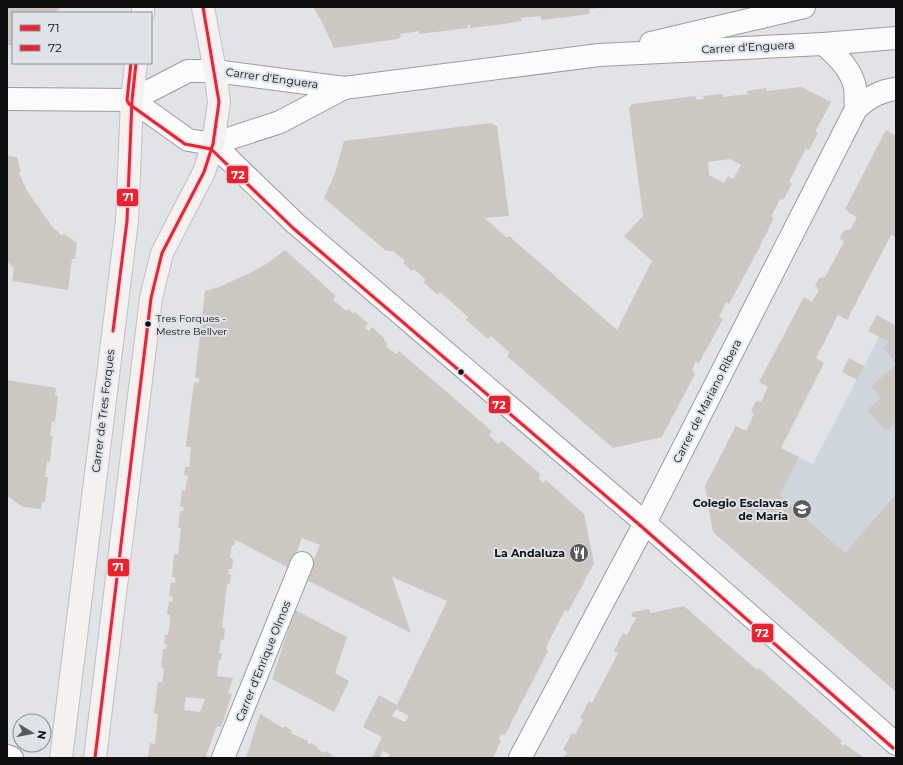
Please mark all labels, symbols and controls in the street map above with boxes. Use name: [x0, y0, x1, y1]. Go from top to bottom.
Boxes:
legend: [12, 12, 152, 64]
text: 71: [48, 20, 60, 35]
street label: Carrer d'Enguera: [701, 38, 795, 56]
text: 72: [48, 40, 62, 55]
street label: Carrer d'Enguera: [225, 65, 319, 91]
line badge: 72: [226, 165, 249, 184]
text: 72: [231, 168, 245, 182]
line badge: 71: [116, 188, 139, 207]
text: 71: [122, 190, 134, 204]
place label: Tres Forques - Mestre Bellver: [156, 312, 227, 338]
marker: Tres Forques - Mestre Bellver: [143, 319, 153, 329]
street label: Carrer de Mariano Ribera: [670, 337, 744, 465]
street label: Carrer de Tres Forques: [89, 348, 118, 473]
unlabelled marker: [456, 367, 466, 377]
line badge: 72: [488, 395, 511, 414]
text: 72: [492, 398, 506, 412]
place label: Colegio Esclavas de María: [693, 496, 788, 523]
school or university icon: Colegio Esclavas de María: [791, 498, 813, 520]
restaurant icon: La Andaluza: [568, 542, 590, 564]
place label: La Andaluza: [494, 546, 565, 560]
line badge: 71: [107, 558, 130, 577]
text: 71: [112, 560, 124, 574]
street label: Carrer d'Enrique Olmos: [232, 598, 294, 723]
line badge: 72: [751, 623, 774, 643]
text: 72: [755, 626, 769, 640]
north arrow: [12, 713, 52, 753]
text: N: [34, 729, 50, 740]

